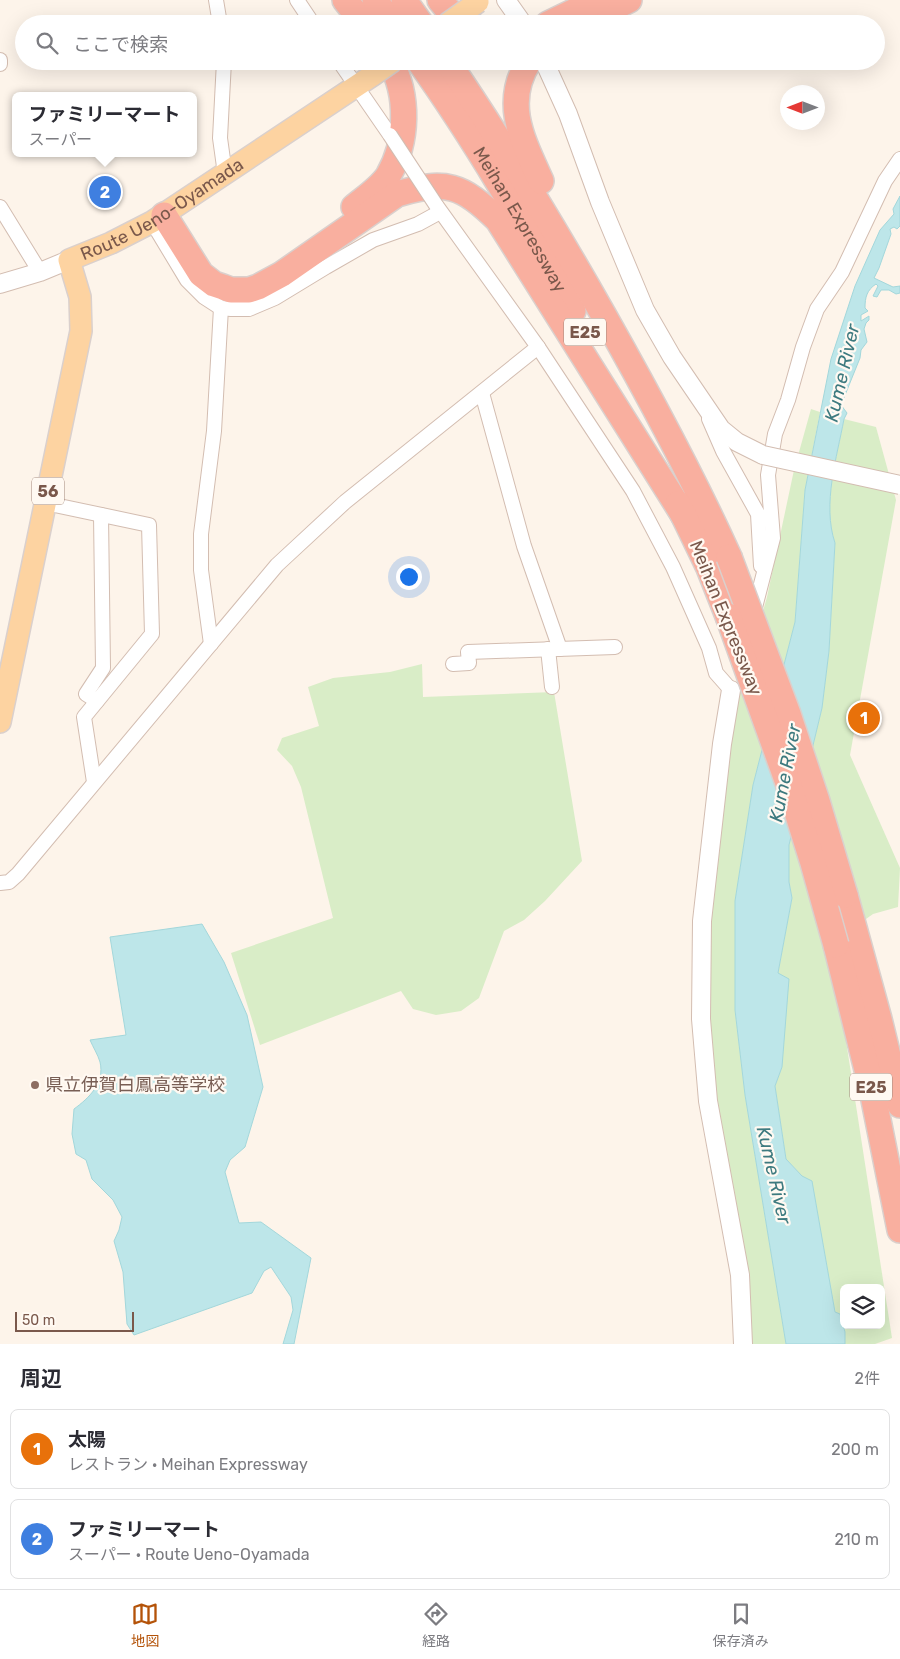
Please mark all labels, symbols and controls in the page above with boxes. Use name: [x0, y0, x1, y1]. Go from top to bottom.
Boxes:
search box: [15, 15, 885, 70]
icon: search: [33, 29, 61, 57]
text: ここで検索: [73, 33, 168, 56]
north arrow: [780, 85, 825, 130]
popup: [12, 92, 197, 157]
text: ファミリーマート: [28, 103, 181, 126]
text: スーパー: [28, 130, 92, 149]
street label: Meihan Expressway: [468, 143, 571, 296]
street label: Route Ueno-Oyamada: [77, 153, 248, 265]
pin: 2: [89, 173, 121, 211]
road number: E25: [564, 318, 606, 346]
water label: Kume River: [820, 321, 865, 424]
road number: 56: [32, 478, 64, 504]
street label: Meihan Expressway: [685, 537, 767, 699]
your location: [396, 564, 422, 590]
pin: 1: [848, 699, 880, 737]
water label: Kume River: [764, 721, 806, 824]
place label: 県立伊賀白鳳高等学校: [45, 1074, 225, 1096]
road number: E25: [850, 1074, 892, 1100]
marker: 県立伊賀白鳳高等学校: [29, 1079, 41, 1091]
water label: Kume River: [752, 1124, 797, 1227]
map controls: [840, 1284, 885, 1329]
button: layers: [840, 1284, 885, 1329]
scale bar: [15, 1309, 134, 1332]
text: 50 m: [22, 1312, 55, 1329]
text: 周辺: [20, 1366, 62, 1391]
text: 2件: [855, 1369, 880, 1388]
text: 太陽: [68, 1428, 106, 1451]
text: 1: [33, 1440, 41, 1459]
text: 200 m: [831, 1440, 879, 1459]
text: レストラン · Meihan Expressway: [68, 1455, 308, 1474]
text: ファミリーマート: [68, 1518, 220, 1541]
text: 2: [32, 1530, 42, 1549]
text: 210 m: [834, 1530, 879, 1549]
text: スーパー · Route Ueno-Oyamada: [68, 1545, 310, 1564]
tab: 地図: [131, 1600, 159, 1650]
tab: 経路: [422, 1600, 450, 1650]
tab: 保存済み: [713, 1600, 769, 1650]

